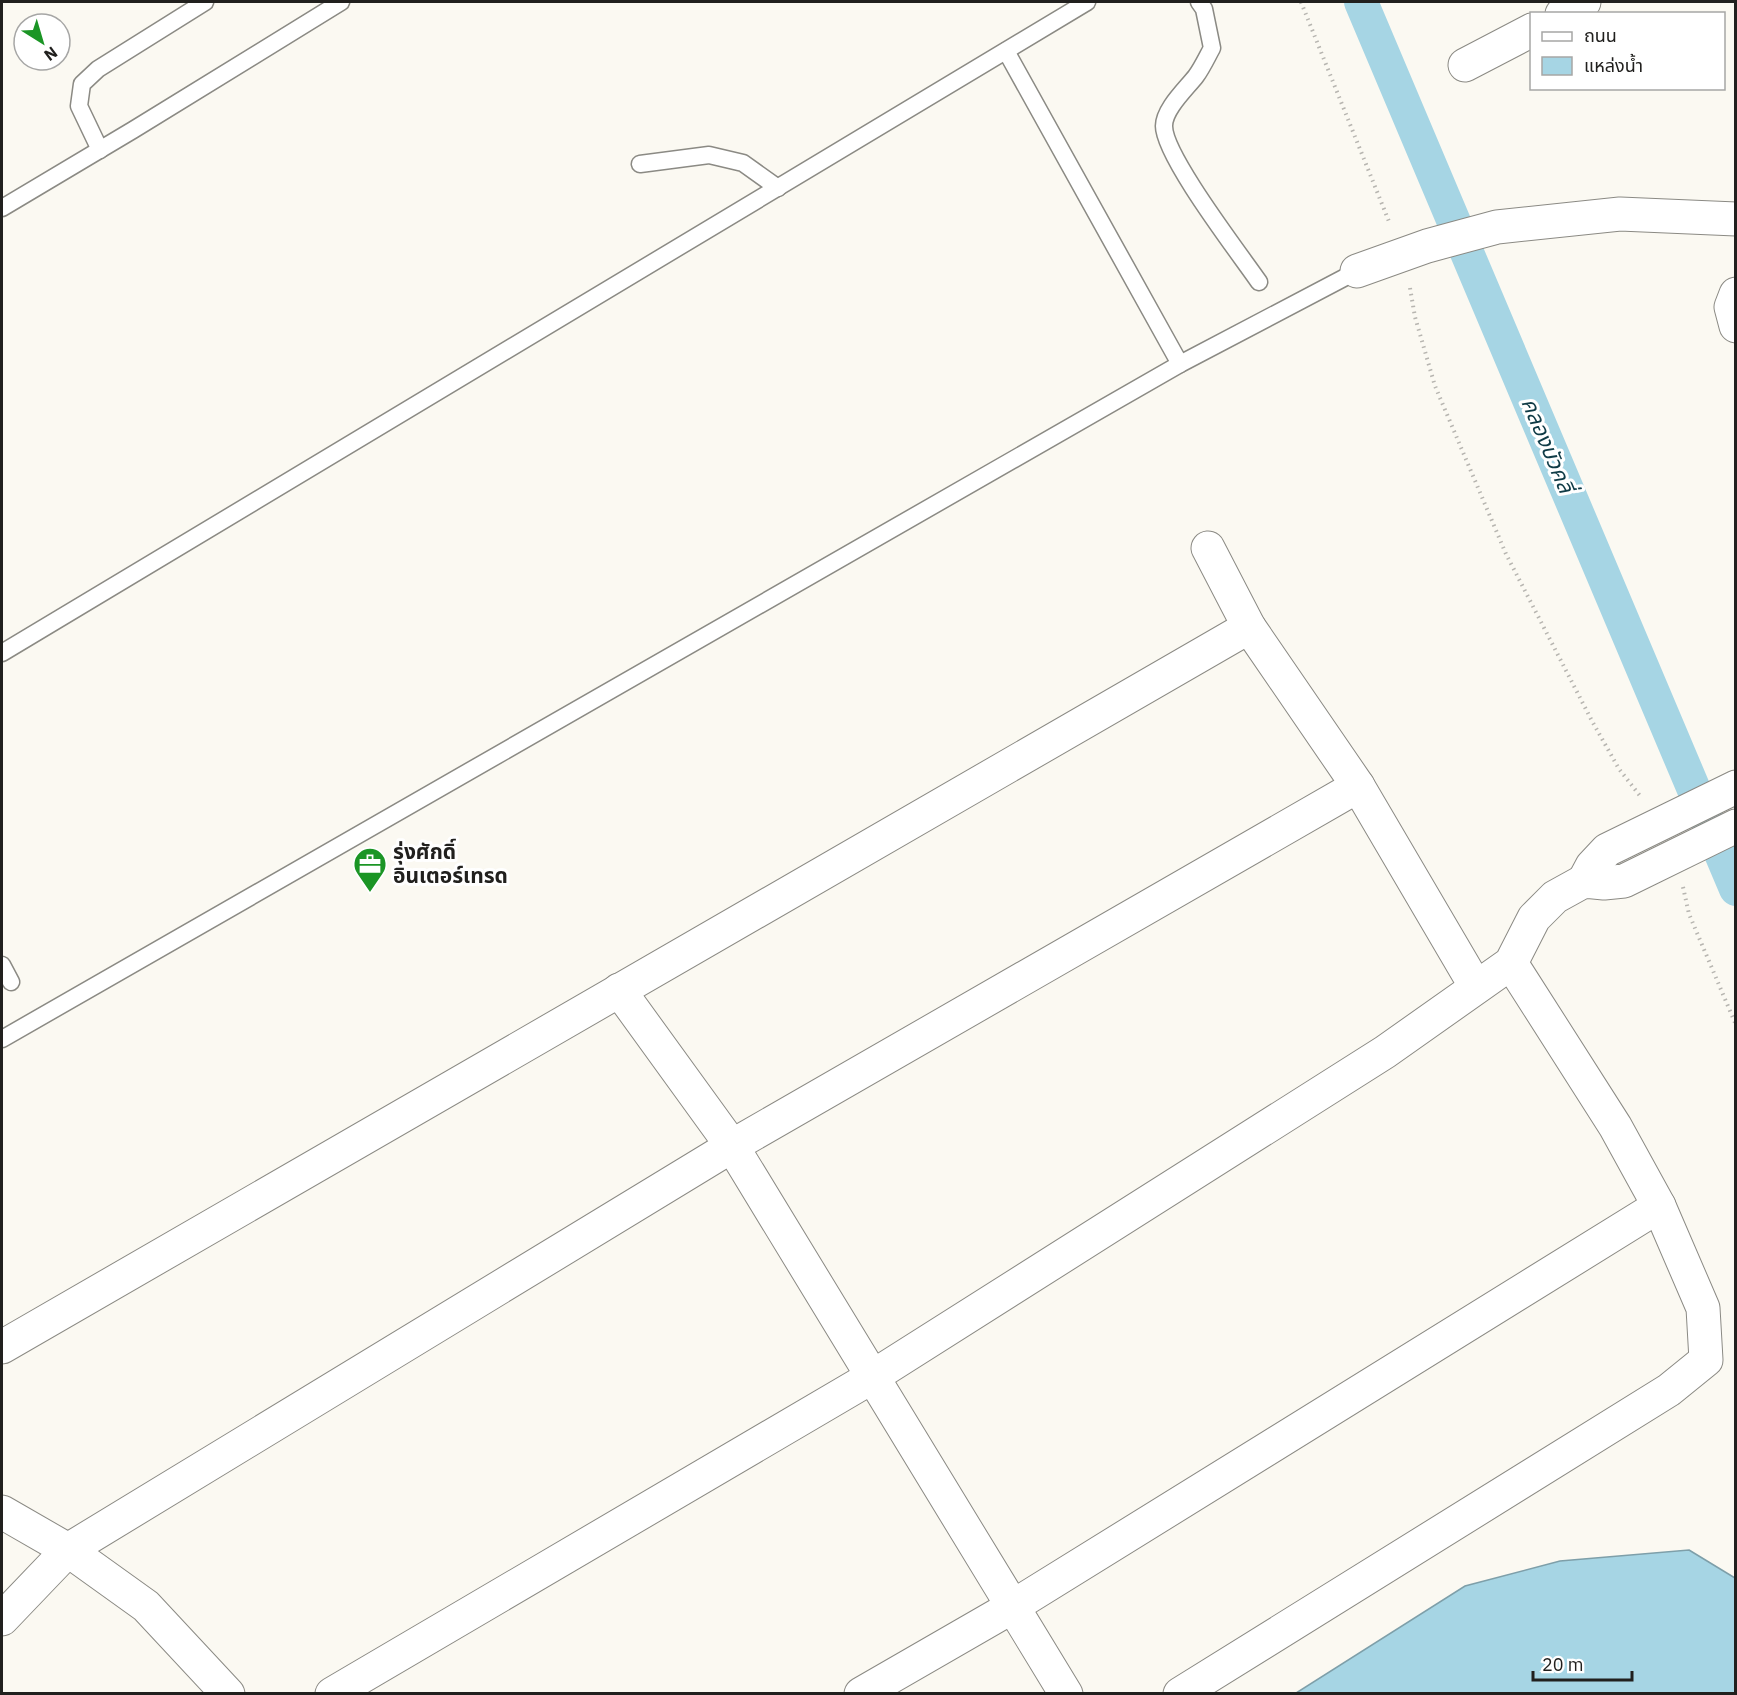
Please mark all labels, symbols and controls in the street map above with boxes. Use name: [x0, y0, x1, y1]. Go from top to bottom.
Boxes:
north arrow: [12, 12, 72, 72]
legend: [1530, 12, 1725, 90]
text: ถนน: [1584, 24, 1617, 47]
text: N: [40, 43, 62, 65]
text: แหล่งน้ำ: [1584, 53, 1643, 77]
water label: คลองบัวคลี่: [1515, 393, 1583, 500]
place label: รุ่งศักดิ์ อินเตอร์เทรด: [393, 837, 508, 889]
office icon: รุ่งศักดิ์ อินเตอร์เทรด: [352, 846, 388, 893]
scale bar: [1533, 1644, 1632, 1682]
text: 20 m: [1542, 1653, 1584, 1676]

